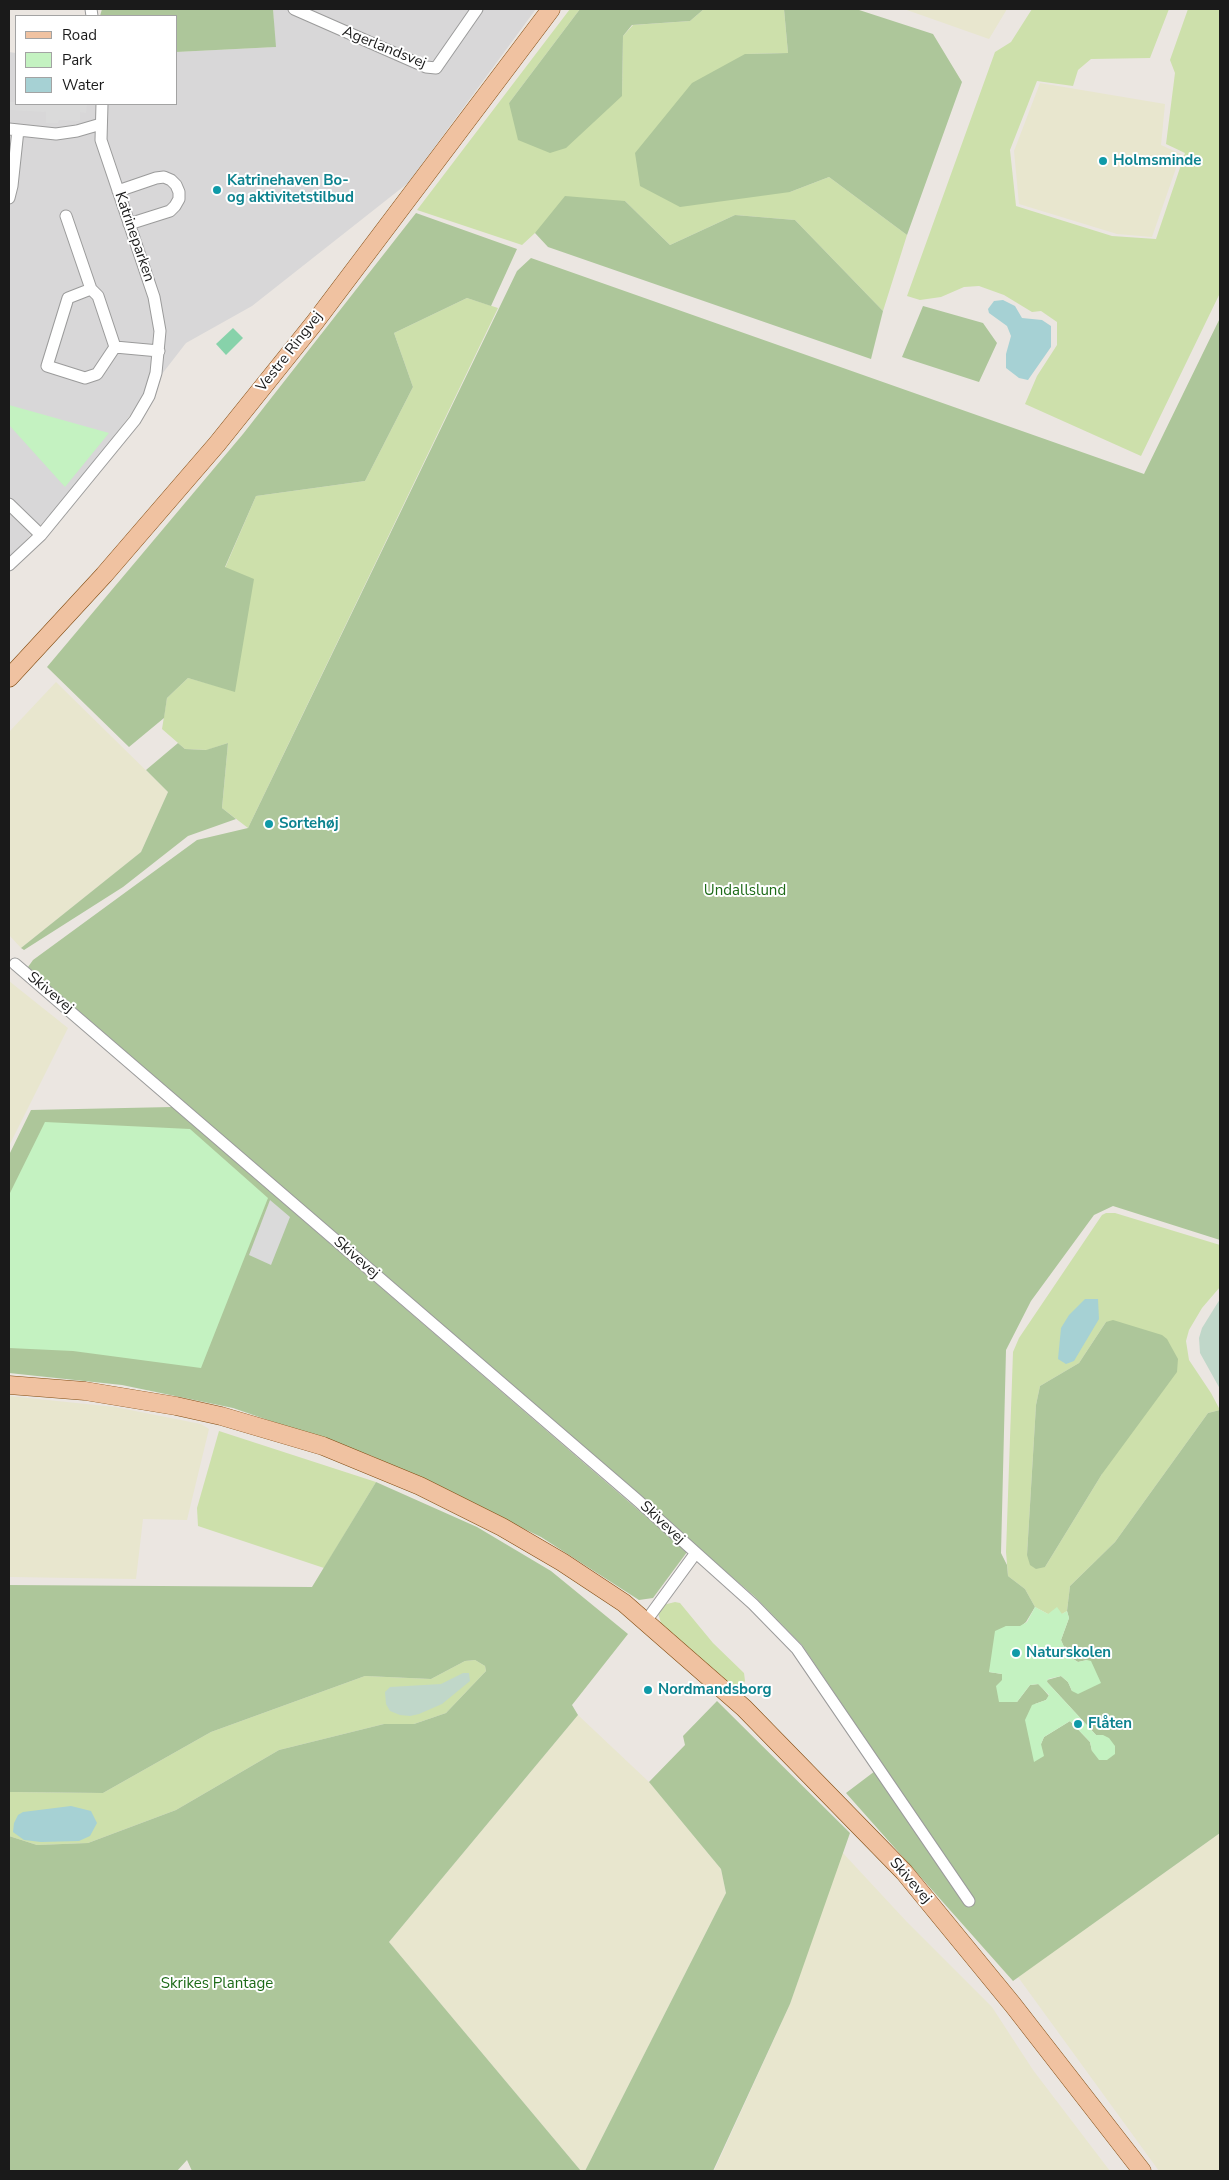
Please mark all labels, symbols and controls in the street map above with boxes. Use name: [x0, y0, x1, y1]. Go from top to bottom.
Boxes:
legend: [15, 15, 178, 105]
street label: Agerlandsvej: [339, 23, 429, 73]
text: Road: [62, 25, 97, 45]
text: Park: [62, 50, 92, 70]
text: Water: [62, 75, 104, 95]
place label: Holmsminde: [1113, 152, 1201, 170]
marker: Holmsminde: [1097, 155, 1109, 167]
place label: Katrinehaven Bo- og aktivitetstilbud: [227, 172, 354, 207]
marker: Katrinehaven Bo- og aktivitetstilbud: [211, 184, 223, 196]
street label: Katrineparken: [110, 190, 158, 284]
street label: Vestre Ringvej: [253, 308, 327, 396]
place label: Sortehøj: [279, 815, 339, 833]
marker: Sortehøj: [263, 818, 275, 830]
park label: Undallslund: [704, 882, 786, 900]
street label: Skivevej: [23, 968, 77, 1018]
street label: Skivevej: [329, 1233, 383, 1283]
street label: Skivevej: [636, 1498, 688, 1548]
place label: Naturskolen: [1026, 1644, 1111, 1662]
marker: Naturskolen: [1010, 1647, 1022, 1659]
place label: Nordmandsborg: [658, 1681, 772, 1699]
marker: Nordmandsborg: [642, 1684, 654, 1696]
place label: Flåten: [1088, 1715, 1132, 1733]
marker: Flåten: [1072, 1718, 1084, 1730]
street label: Skivevej: [885, 1854, 935, 1908]
park label: Skrikes Plantage: [161, 1975, 273, 1993]

